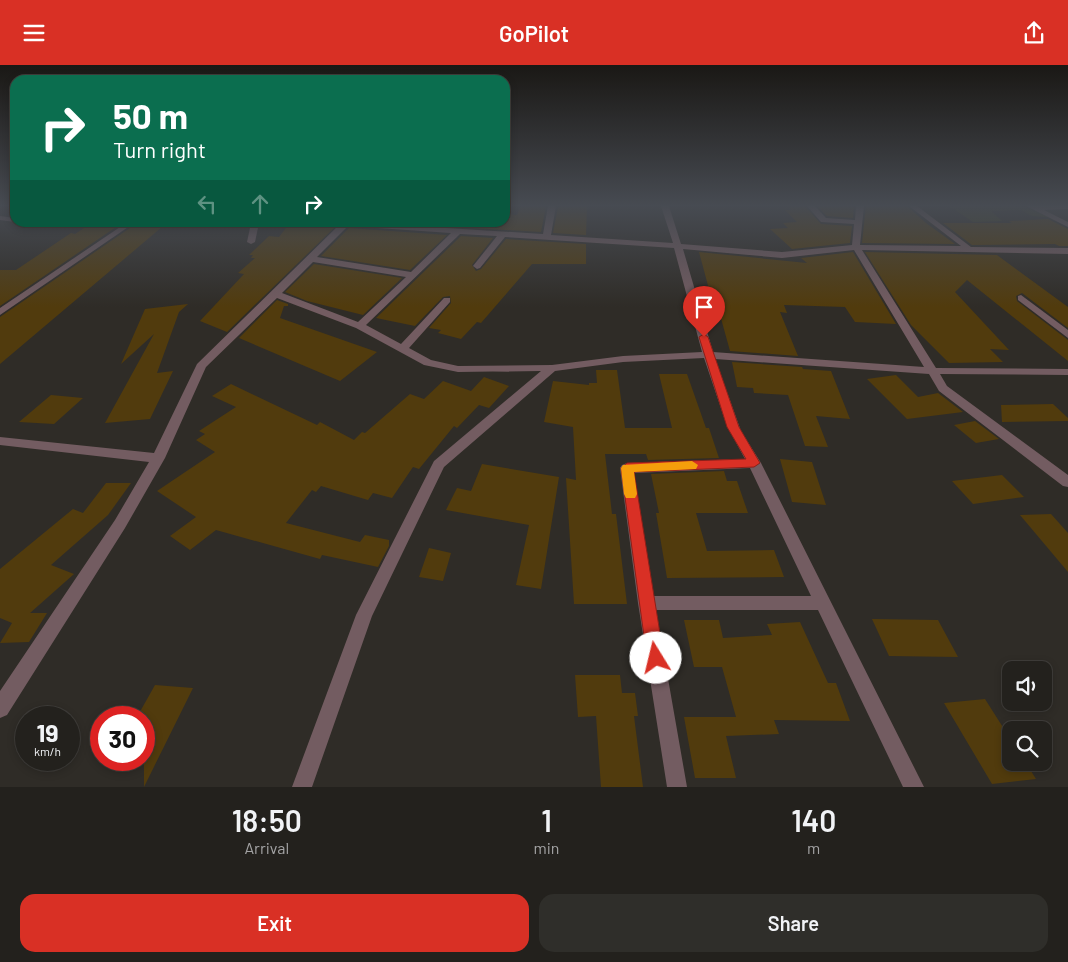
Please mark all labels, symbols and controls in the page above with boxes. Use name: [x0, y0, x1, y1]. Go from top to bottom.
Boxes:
icon: menu: [20, 19, 48, 47]
icon: share: [1020, 19, 1048, 47]
text: GoPilot: [499, 20, 569, 46]
text: 50 m: [113, 94, 188, 136]
icon: right: [30, 95, 95, 160]
text: Turn right: [113, 136, 206, 162]
icon: left: [193, 190, 221, 218]
icon: ahead: [246, 190, 274, 218]
icon: right: [299, 190, 327, 218]
pin: [683, 286, 725, 337]
icon: arrive: [690, 293, 718, 321]
position arrow: [629, 631, 681, 683]
map controls: [1002, 661, 1052, 771]
button: sound: [1002, 661, 1052, 711]
speed limit sign: 30: [90, 706, 155, 771]
text: 19: [36, 717, 59, 747]
button: search: [1002, 721, 1052, 771]
text: km/h: [34, 744, 61, 758]
text: 18:50: [232, 802, 302, 838]
text: 1: [541, 802, 552, 838]
text: 140: [791, 802, 836, 838]
text: Arrival: [244, 838, 289, 857]
text: min: [534, 838, 559, 857]
text: m: [807, 838, 820, 857]
button: Exit: [20, 894, 529, 952]
button: Share: [539, 894, 1048, 952]

